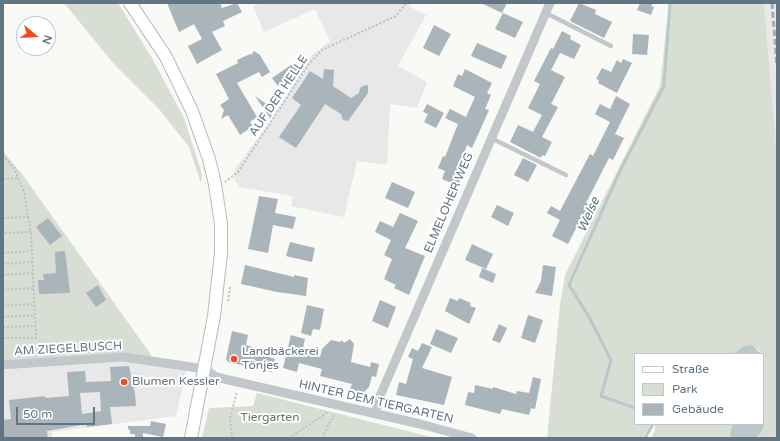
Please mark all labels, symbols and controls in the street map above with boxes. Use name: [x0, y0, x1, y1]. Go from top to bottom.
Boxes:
north arrow: [16, 16, 56, 56]
text: N: [39, 33, 54, 46]
street label: AUF DER HELLE: [247, 53, 311, 139]
street label: ELMELOHER WEG: [421, 151, 477, 255]
water label: Welse: [574, 195, 604, 235]
street label: AM ZIEGELBUSCH: [14, 339, 122, 359]
place label: Landbäckerei Tönjes: [242, 345, 319, 373]
legend: [634, 353, 764, 425]
marker: Landbäckerei Tönjes: [229, 354, 239, 364]
text: Straße: [672, 362, 709, 376]
place label: Blumen Kessler: [132, 375, 219, 389]
marker: Blumen Kessler: [119, 377, 129, 387]
street label: HINTER DEM TIERGARTEN: [297, 377, 455, 427]
text: Park: [672, 382, 698, 396]
scale bar: [18, 399, 97, 425]
text: Gebäude: [672, 402, 724, 416]
text: 50 m: [23, 407, 52, 421]
park label: Tiergarten: [241, 411, 299, 425]

